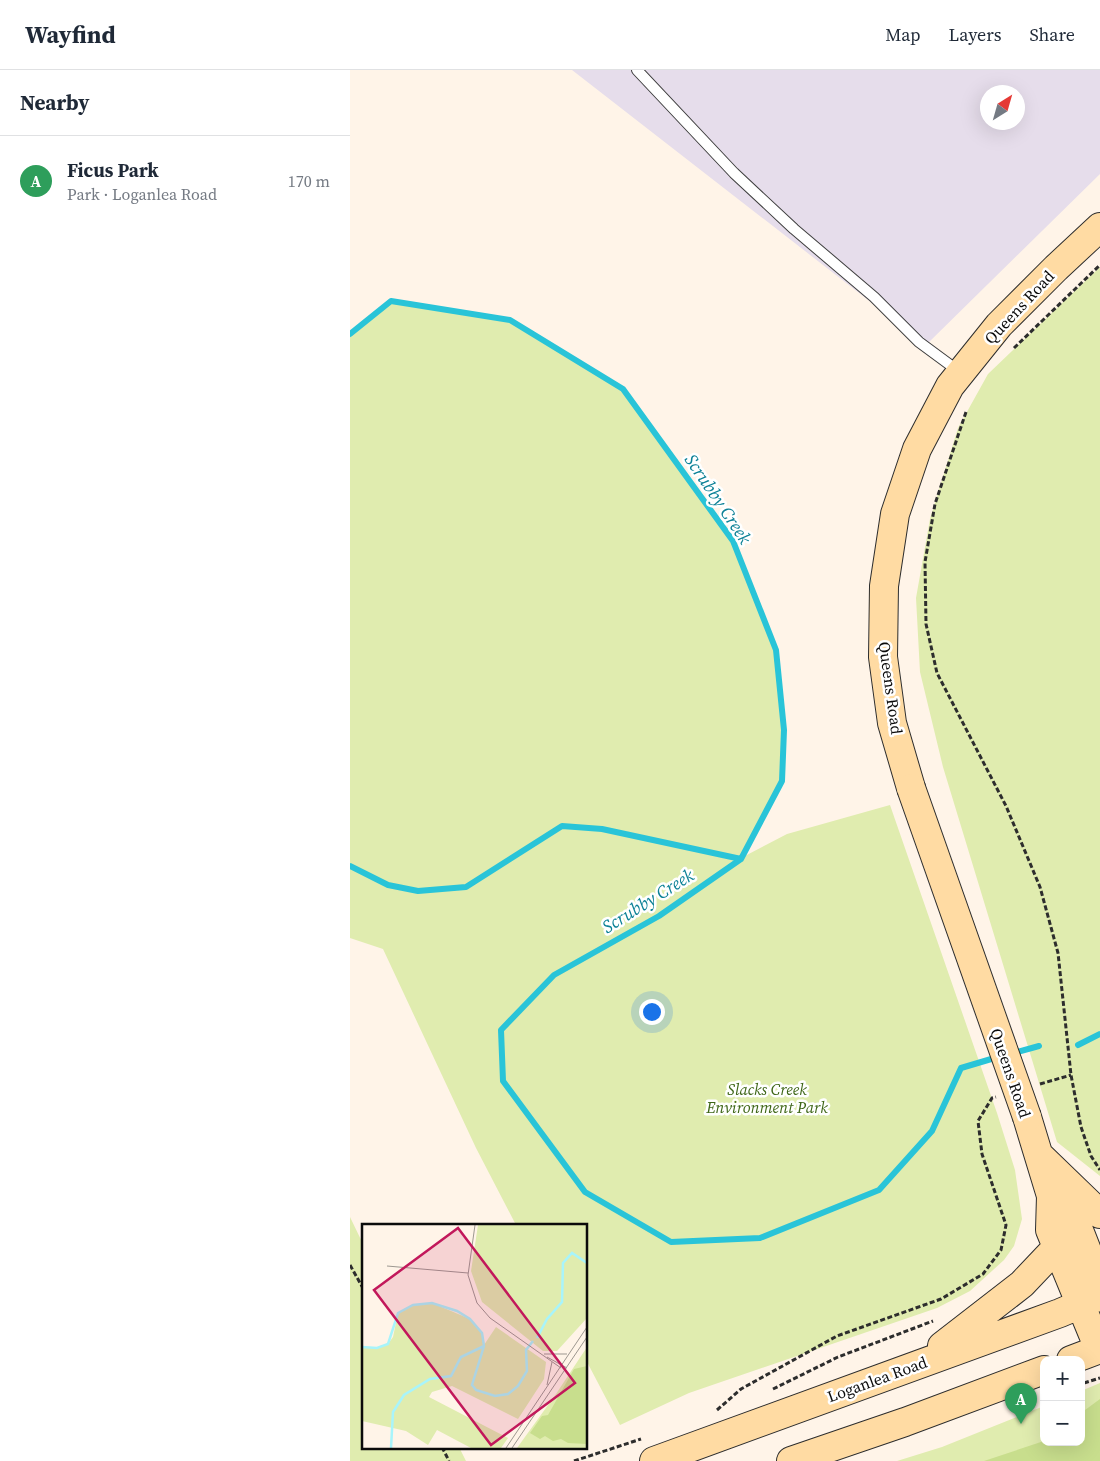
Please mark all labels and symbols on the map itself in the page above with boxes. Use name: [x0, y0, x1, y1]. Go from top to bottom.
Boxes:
north arrow: [980, 85, 1025, 130]
street label: Queens Road: [979, 265, 1059, 349]
water label: Scrubby Creek: [679, 449, 758, 549]
street label: Queens Road: [874, 640, 908, 736]
water label: Scrubby Creek: [597, 862, 699, 939]
your location: [639, 999, 665, 1025]
street label: Queens Road: [985, 1025, 1037, 1121]
park label: Slacks Creek Environment Park: [705, 1078, 828, 1118]
inset map: [362, 1224, 588, 1448]
street label: Loganlea Road: [824, 1351, 930, 1407]
pin: A: [1005, 1383, 1037, 1424]

